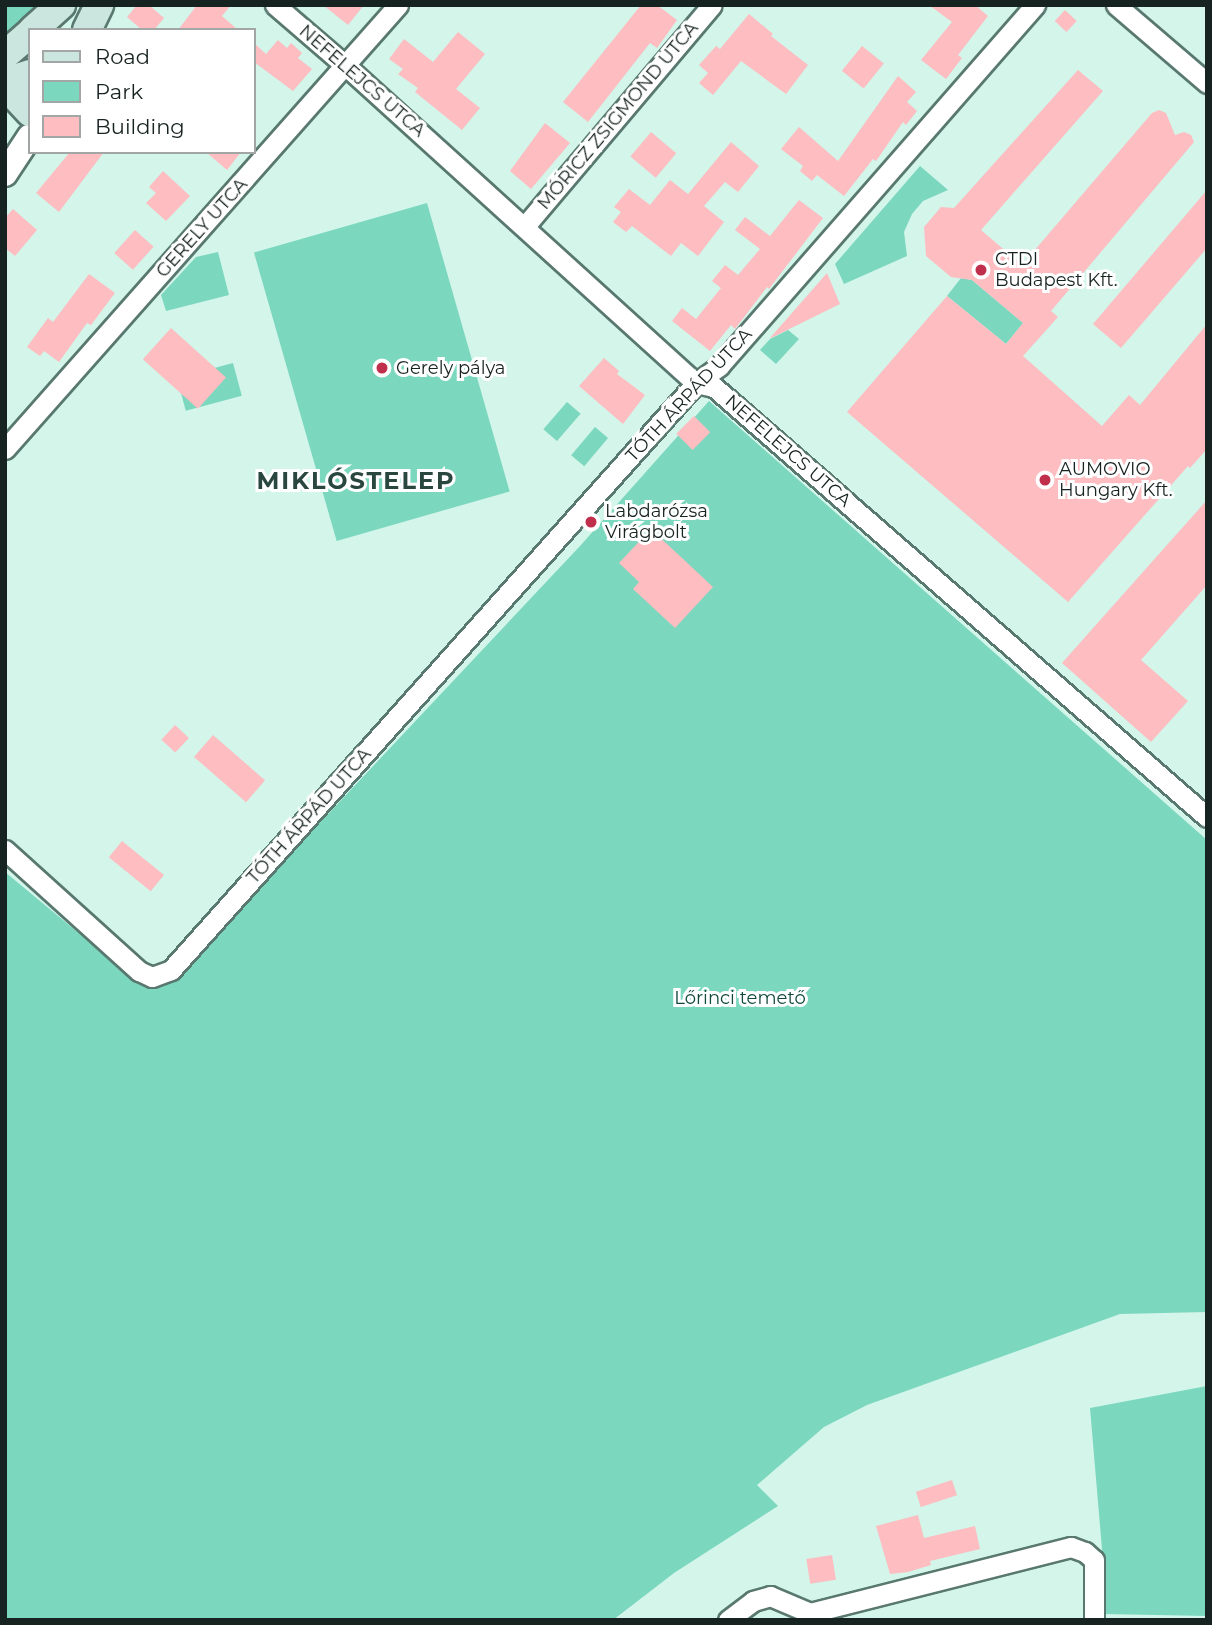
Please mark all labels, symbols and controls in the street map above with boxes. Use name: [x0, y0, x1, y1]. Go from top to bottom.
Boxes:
street label: MÓRICZ ZSIGMOND UTCA: [533, 18, 703, 214]
street label: NEFELEJCS UTCA: [295, 20, 429, 142]
legend: [28, 28, 256, 154]
text: Road: [95, 44, 150, 69]
text: Park: [95, 79, 143, 104]
text: Building: [95, 114, 185, 139]
street label: GERELY UTCA: [152, 174, 252, 282]
place label: CTDI Budapest Kft.: [995, 249, 1118, 292]
marker: CTDI Budapest Kft.: [973, 262, 989, 278]
street label: TÓTH ÁRPÁD UTCA: [621, 324, 757, 466]
place label: Gerely pálya: [396, 357, 505, 379]
marker: Gerely pálya: [374, 360, 390, 376]
street label: NEFELEJCS UTCA: [721, 390, 855, 512]
place label: AUMOVIO Hungary Kft.: [1059, 459, 1173, 502]
district label: MIKLÓSTELEP: [258, 467, 454, 495]
marker: AUMOVIO Hungary Kft.: [1037, 472, 1053, 488]
place label: Labdarózsa Virágbolt: [605, 501, 708, 544]
marker: Labdarózsa Virágbolt: [583, 514, 599, 530]
street label: TÓTH ÁRPÁD UTCA: [242, 744, 376, 888]
park label: Lőrinci temető: [674, 987, 806, 1009]

